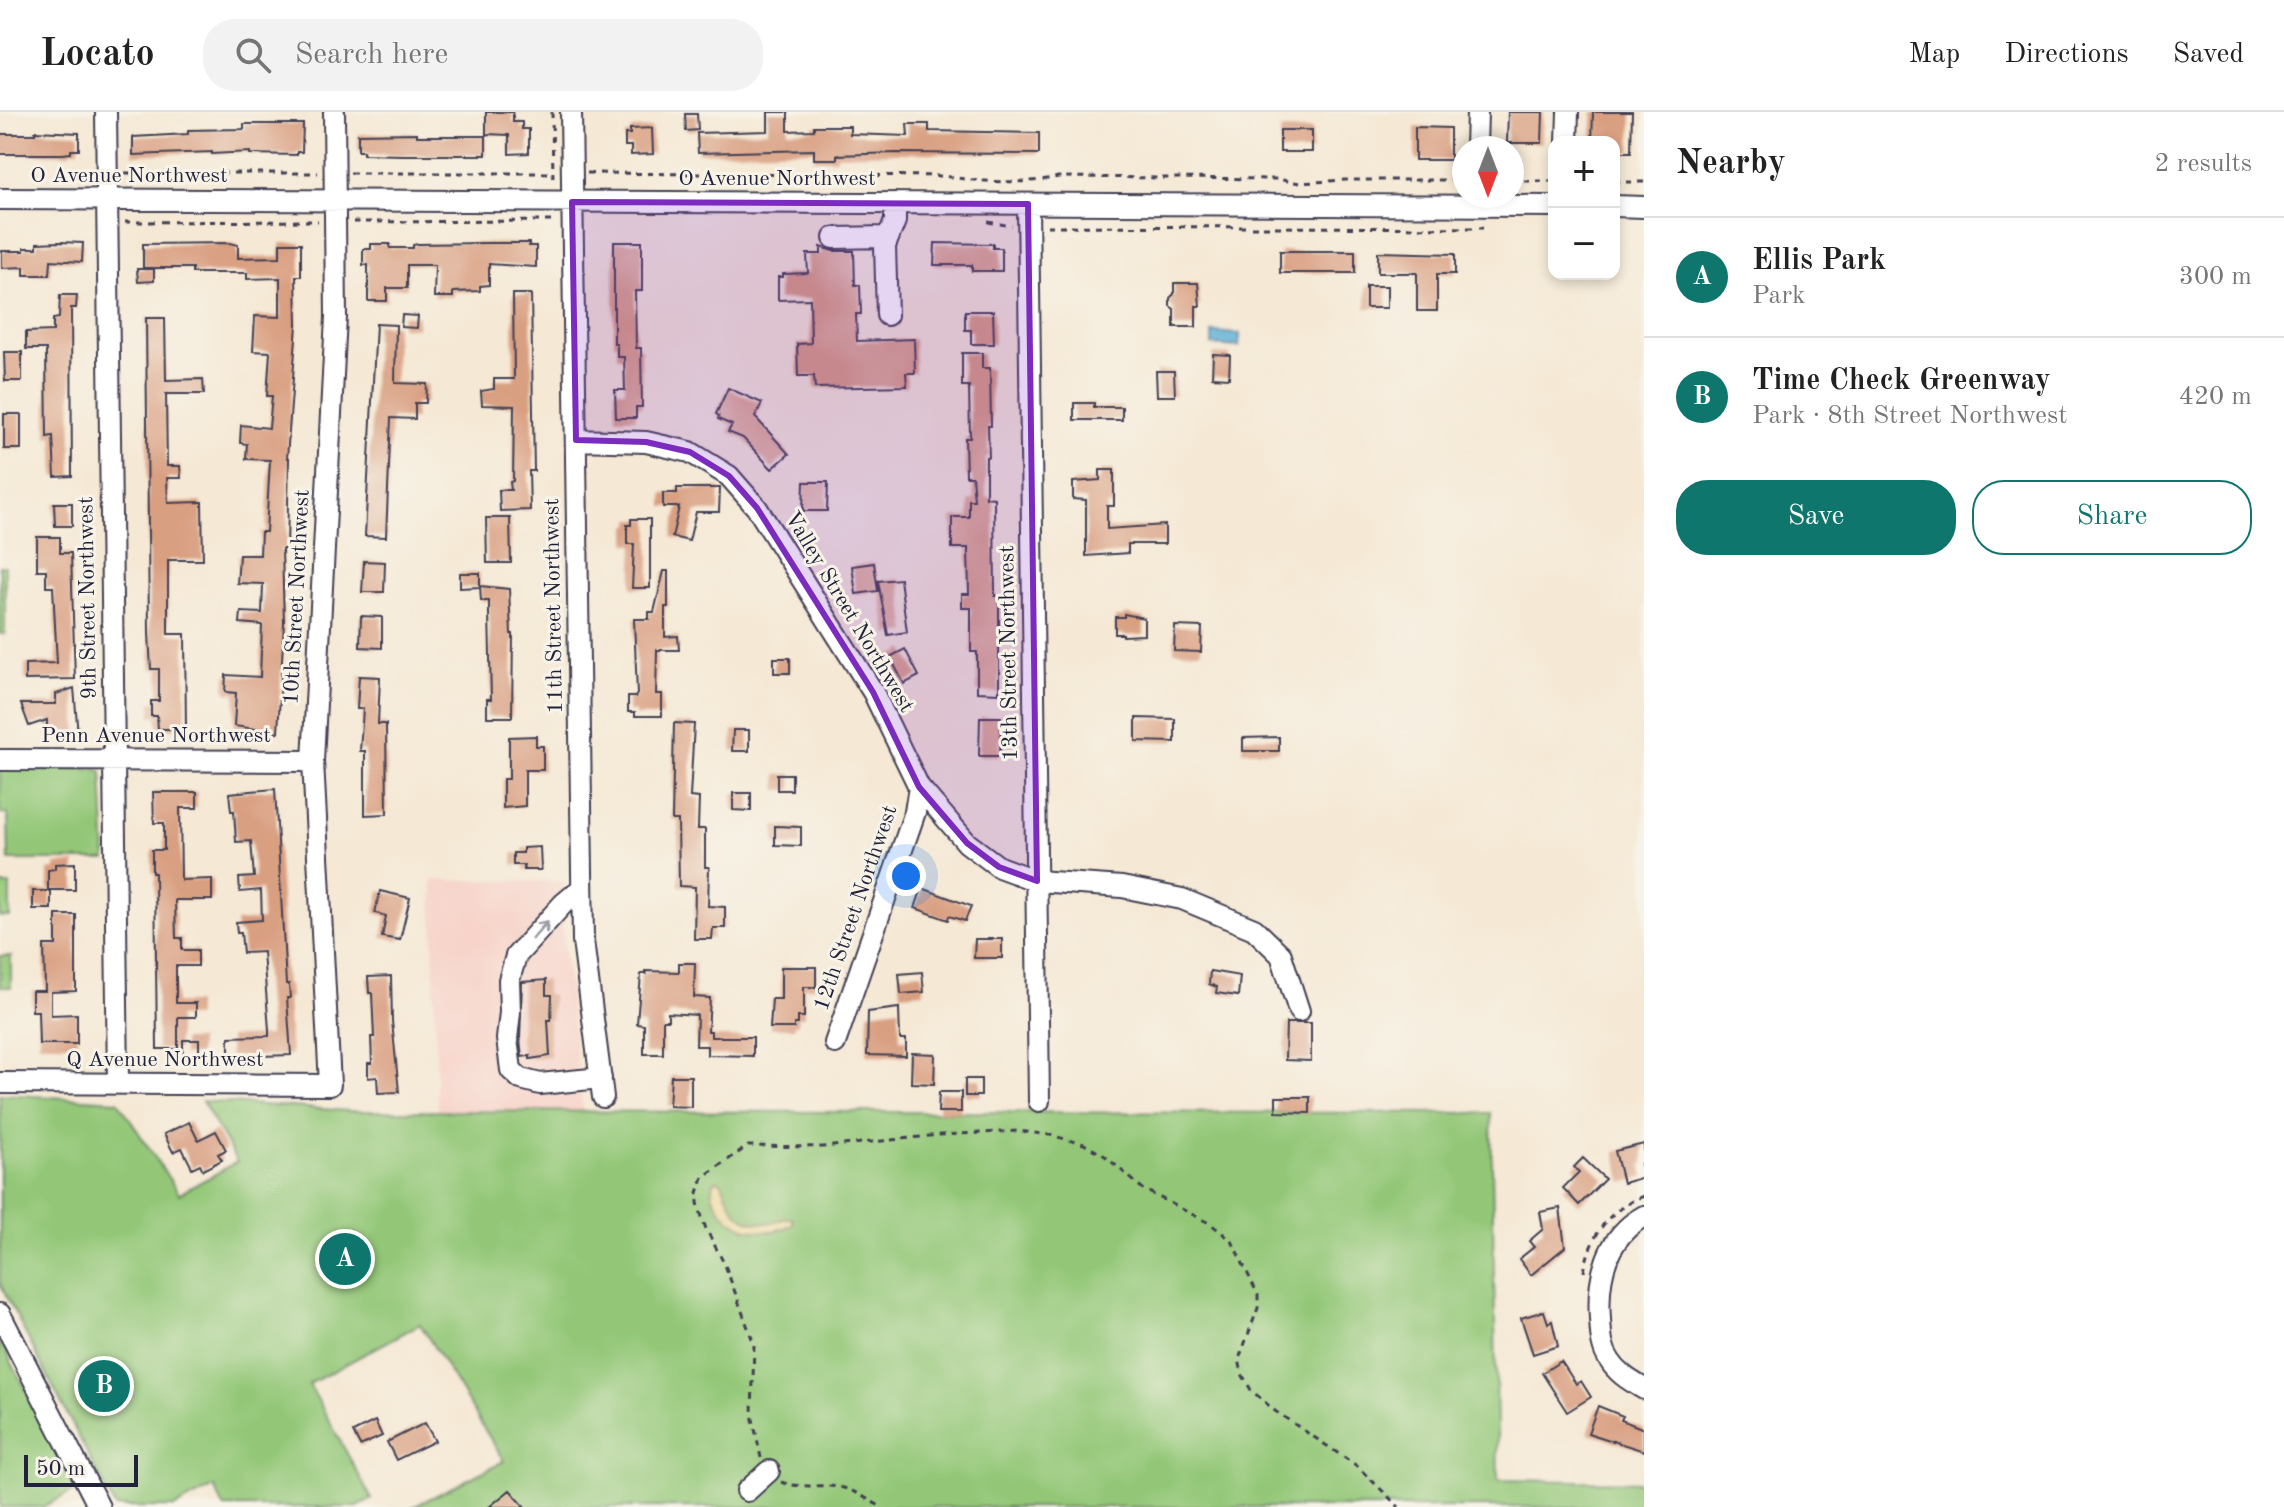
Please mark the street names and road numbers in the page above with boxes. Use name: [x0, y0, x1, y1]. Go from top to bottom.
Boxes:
street label: O Avenue Northwest: [30, 165, 228, 187]
street label: O Avenue Northwest: [678, 168, 876, 190]
street label: 10th Street Northwest: [280, 489, 314, 705]
street label: 9th Street Northwest: [75, 496, 101, 700]
street label: 11th Street Northwest: [541, 498, 567, 714]
street label: Valley Street Northwest: [780, 508, 918, 716]
street label: 13th Street Northwest: [996, 545, 1022, 761]
street label: Penn Avenue Northwest: [41, 725, 271, 747]
street label: 12th Street Northwest: [810, 802, 902, 1014]
street label: Q Avenue Northwest: [66, 1049, 264, 1071]

